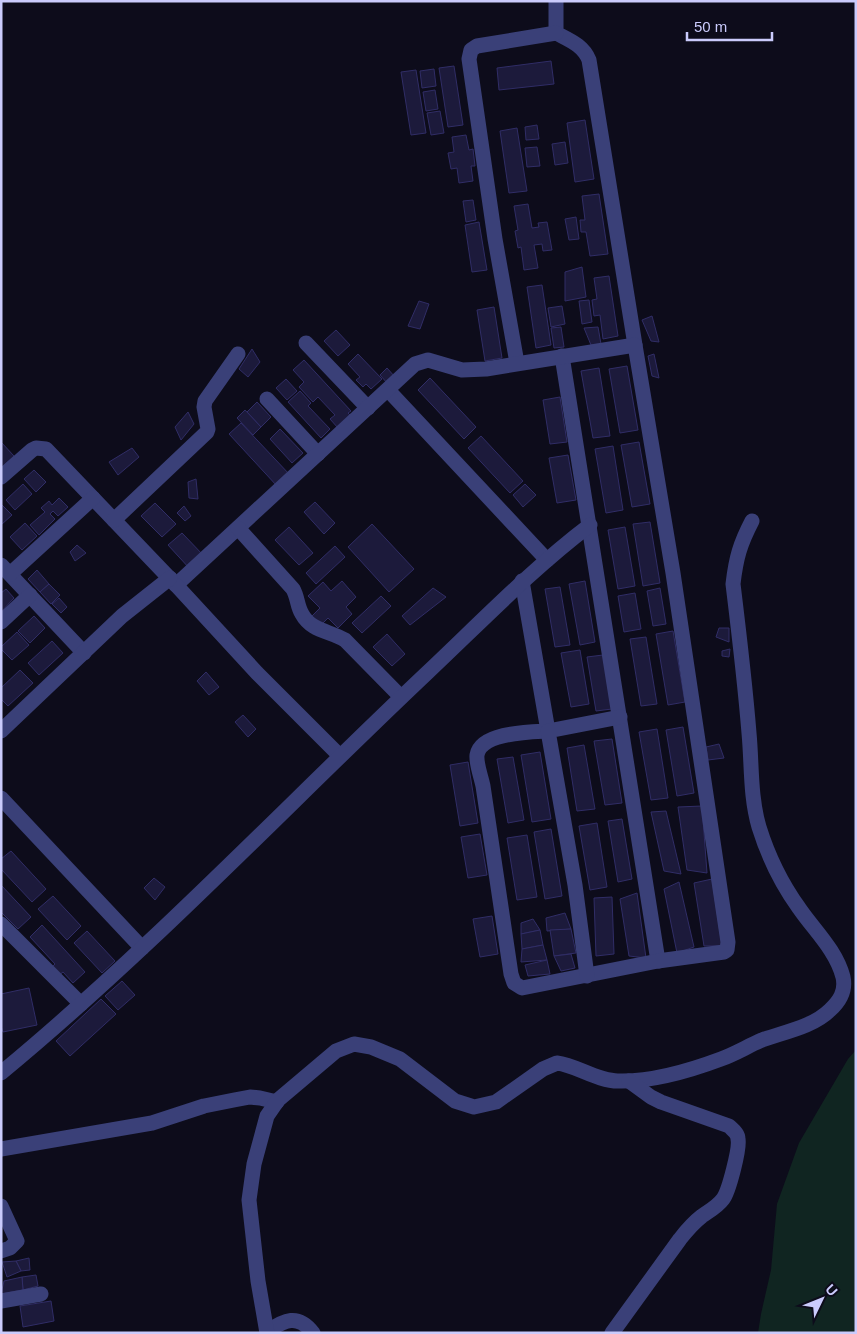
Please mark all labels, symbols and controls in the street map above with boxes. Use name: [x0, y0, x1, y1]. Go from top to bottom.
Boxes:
scale bar: [687, 10, 772, 42]
text: 50 m: [694, 18, 727, 35]
north arrow: [797, 1274, 847, 1324]
text: U: [822, 1281, 841, 1299]

